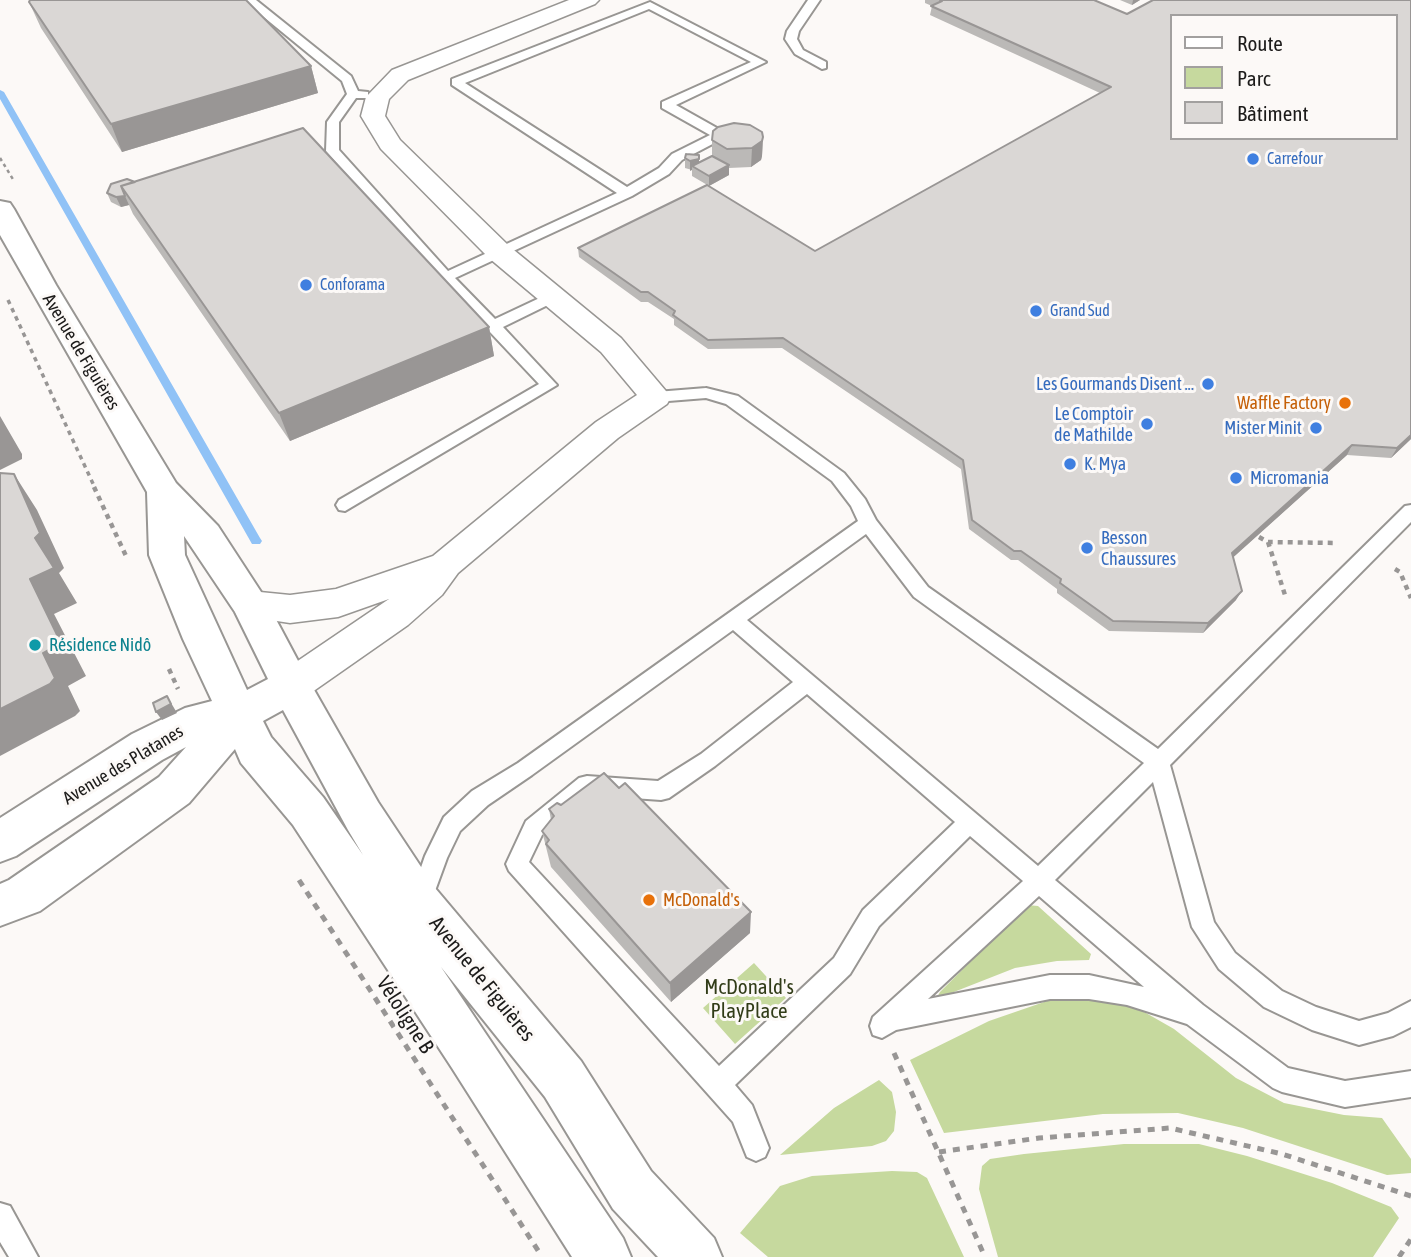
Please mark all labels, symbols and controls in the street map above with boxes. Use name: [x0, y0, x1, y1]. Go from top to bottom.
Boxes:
legend: [1170, 14, 1397, 140]
text: Route: [1237, 31, 1283, 55]
text: Parc: [1237, 66, 1271, 90]
text: Bâtiment: [1237, 101, 1308, 125]
place label: Carrefour: [1267, 149, 1323, 169]
marker: Carrefour: [1245, 151, 1261, 167]
place label: Conforama: [320, 275, 385, 295]
marker: Conforama: [298, 277, 314, 293]
street label: Avenue de Figuières: [38, 290, 124, 414]
place label: Grand Sud: [1050, 301, 1110, 321]
marker: Grand Sud: [1028, 303, 1044, 319]
place label: Les Gourmands Disent ...: [1036, 373, 1194, 395]
marker: Les Gourmands Disent ...: [1200, 376, 1216, 392]
place label: Waffle Factory: [1237, 392, 1331, 414]
marker: Waffle Factory: [1337, 395, 1353, 411]
place label: Le Comptoir de Mathilde: [1054, 403, 1133, 446]
marker: Le Comptoir de Mathilde: [1139, 416, 1155, 432]
place label: Mister Minit: [1224, 417, 1302, 439]
marker: Mister Minit: [1308, 420, 1324, 436]
place label: K. Mya: [1084, 453, 1126, 475]
marker: K. Mya: [1062, 456, 1078, 472]
place label: Micromania: [1250, 467, 1329, 489]
marker: Micromania: [1228, 470, 1244, 486]
place label: Besson Chaussures: [1101, 527, 1176, 570]
marker: Besson Chaussures: [1079, 540, 1095, 556]
place label: Résidence Nidô: [49, 634, 151, 656]
marker: Résidence Nidô: [27, 637, 43, 653]
street label: Avenue des Platanes: [59, 721, 187, 809]
place label: McDonald's: [663, 889, 740, 911]
marker: McDonald's: [641, 892, 657, 908]
street label: Avenue de Figuières: [424, 911, 540, 1047]
street label: Véloligne B: [371, 972, 439, 1058]
park label: McDonald's PlayPlace: [704, 974, 794, 1024]

